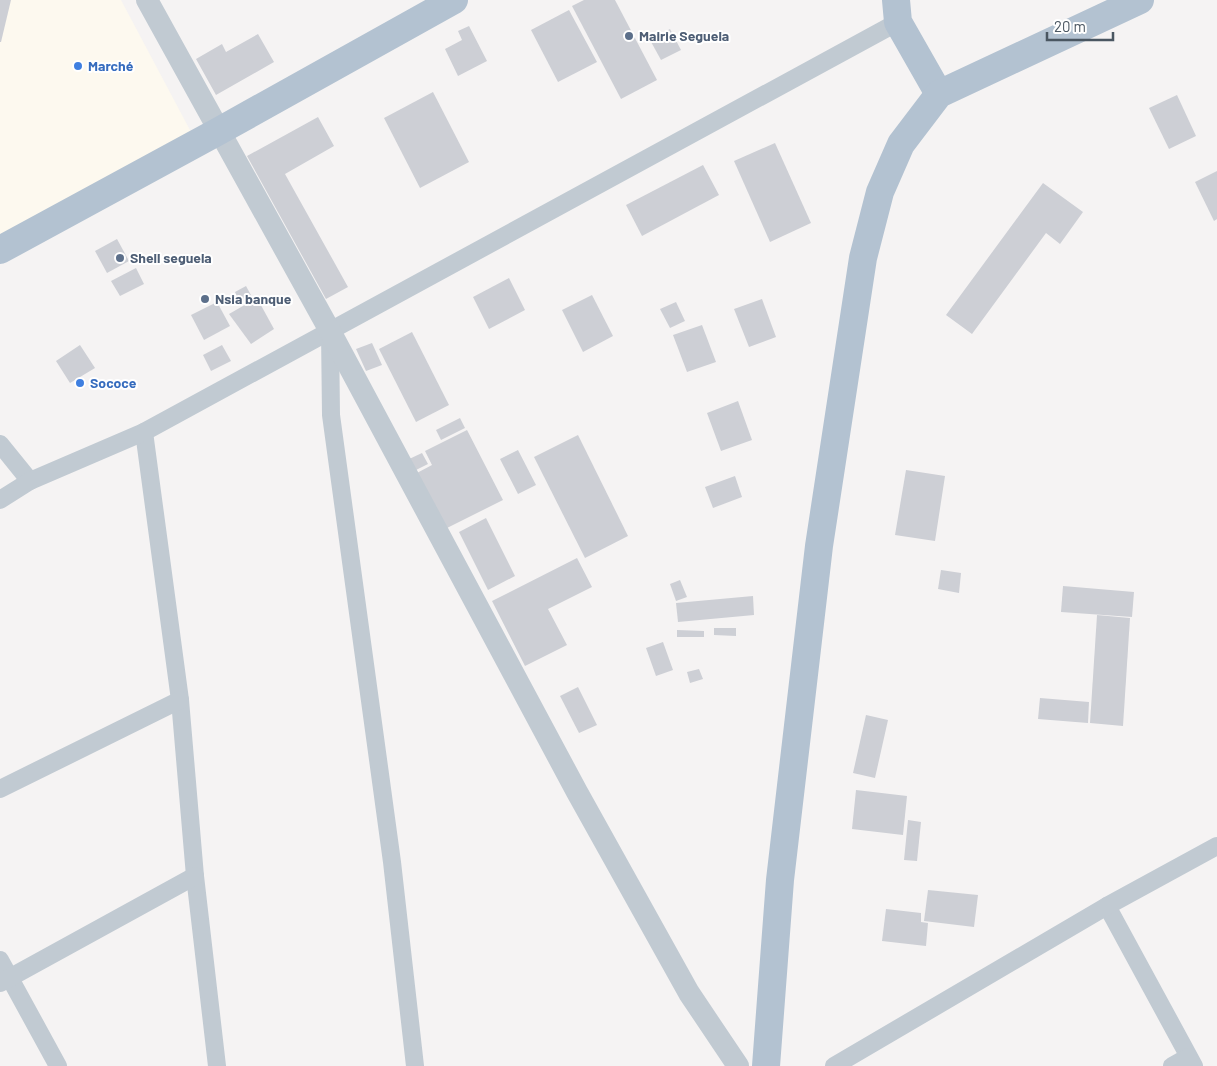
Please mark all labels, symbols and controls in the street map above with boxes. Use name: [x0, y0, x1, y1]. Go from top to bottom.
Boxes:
scale bar: [1047, 10, 1113, 42]
text: 20 m: [1054, 17, 1086, 35]
place label: Mairie Seguela: [639, 27, 729, 44]
marker: Mairie Seguela: [623, 30, 635, 42]
place label: Marché: [88, 57, 134, 74]
marker: Marché: [72, 60, 84, 72]
place label: Shell seguela: [130, 249, 212, 266]
marker: Shell seguela: [114, 252, 126, 264]
place label: Nsia banque: [215, 290, 292, 307]
marker: Nsia banque: [199, 293, 211, 305]
place label: Sococe: [90, 374, 137, 391]
marker: Sococe: [74, 377, 86, 389]

